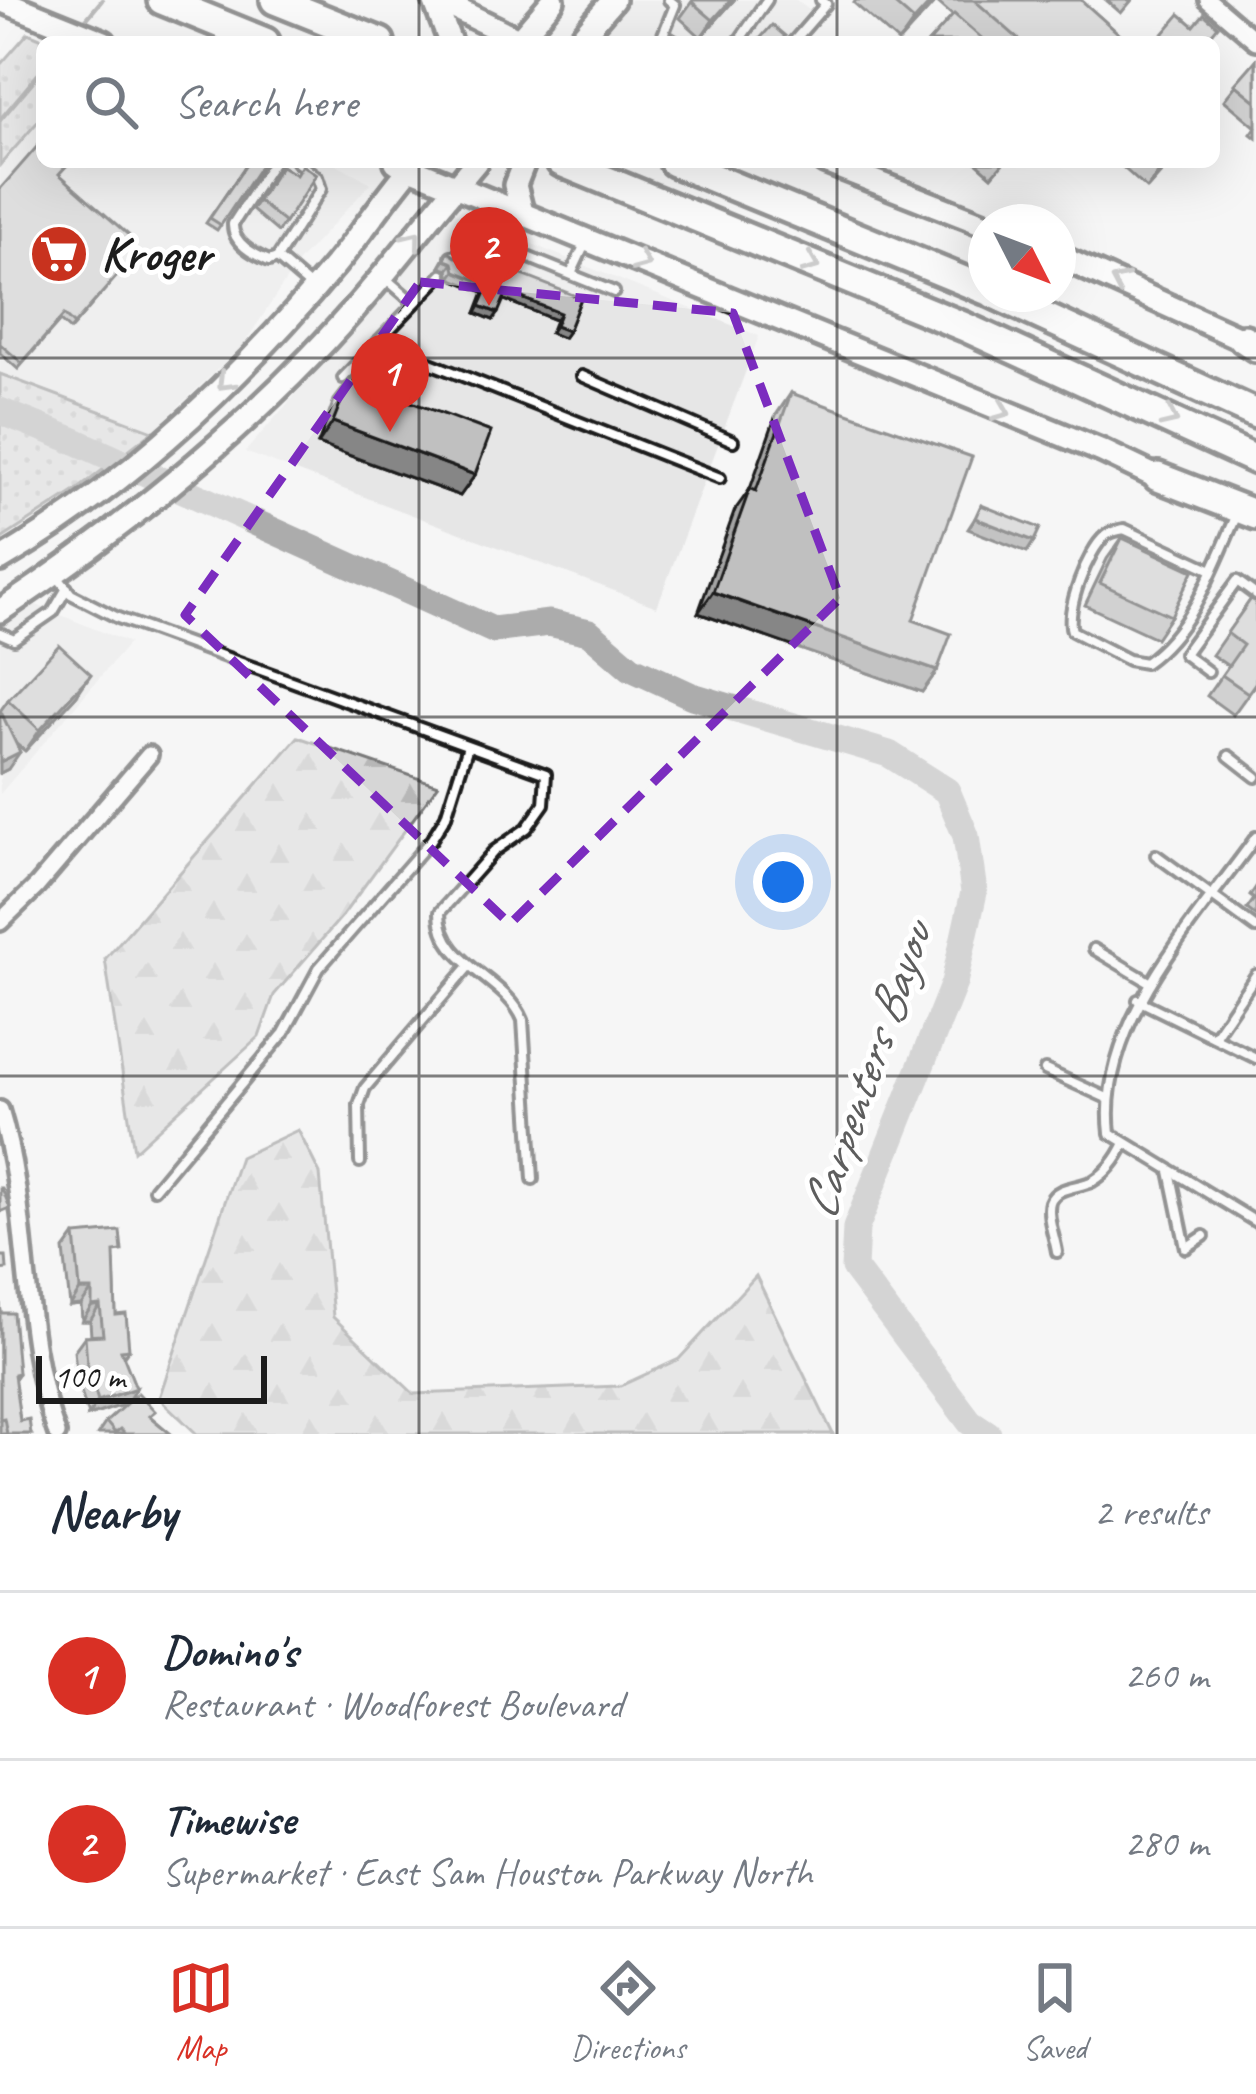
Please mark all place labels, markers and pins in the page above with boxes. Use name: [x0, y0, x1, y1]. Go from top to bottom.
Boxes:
pin: 2: [450, 207, 528, 306]
supermarket icon: Kroger: [28, 223, 90, 285]
place label: Kroger: [101, 224, 216, 284]
pin: 1: [351, 333, 429, 432]

